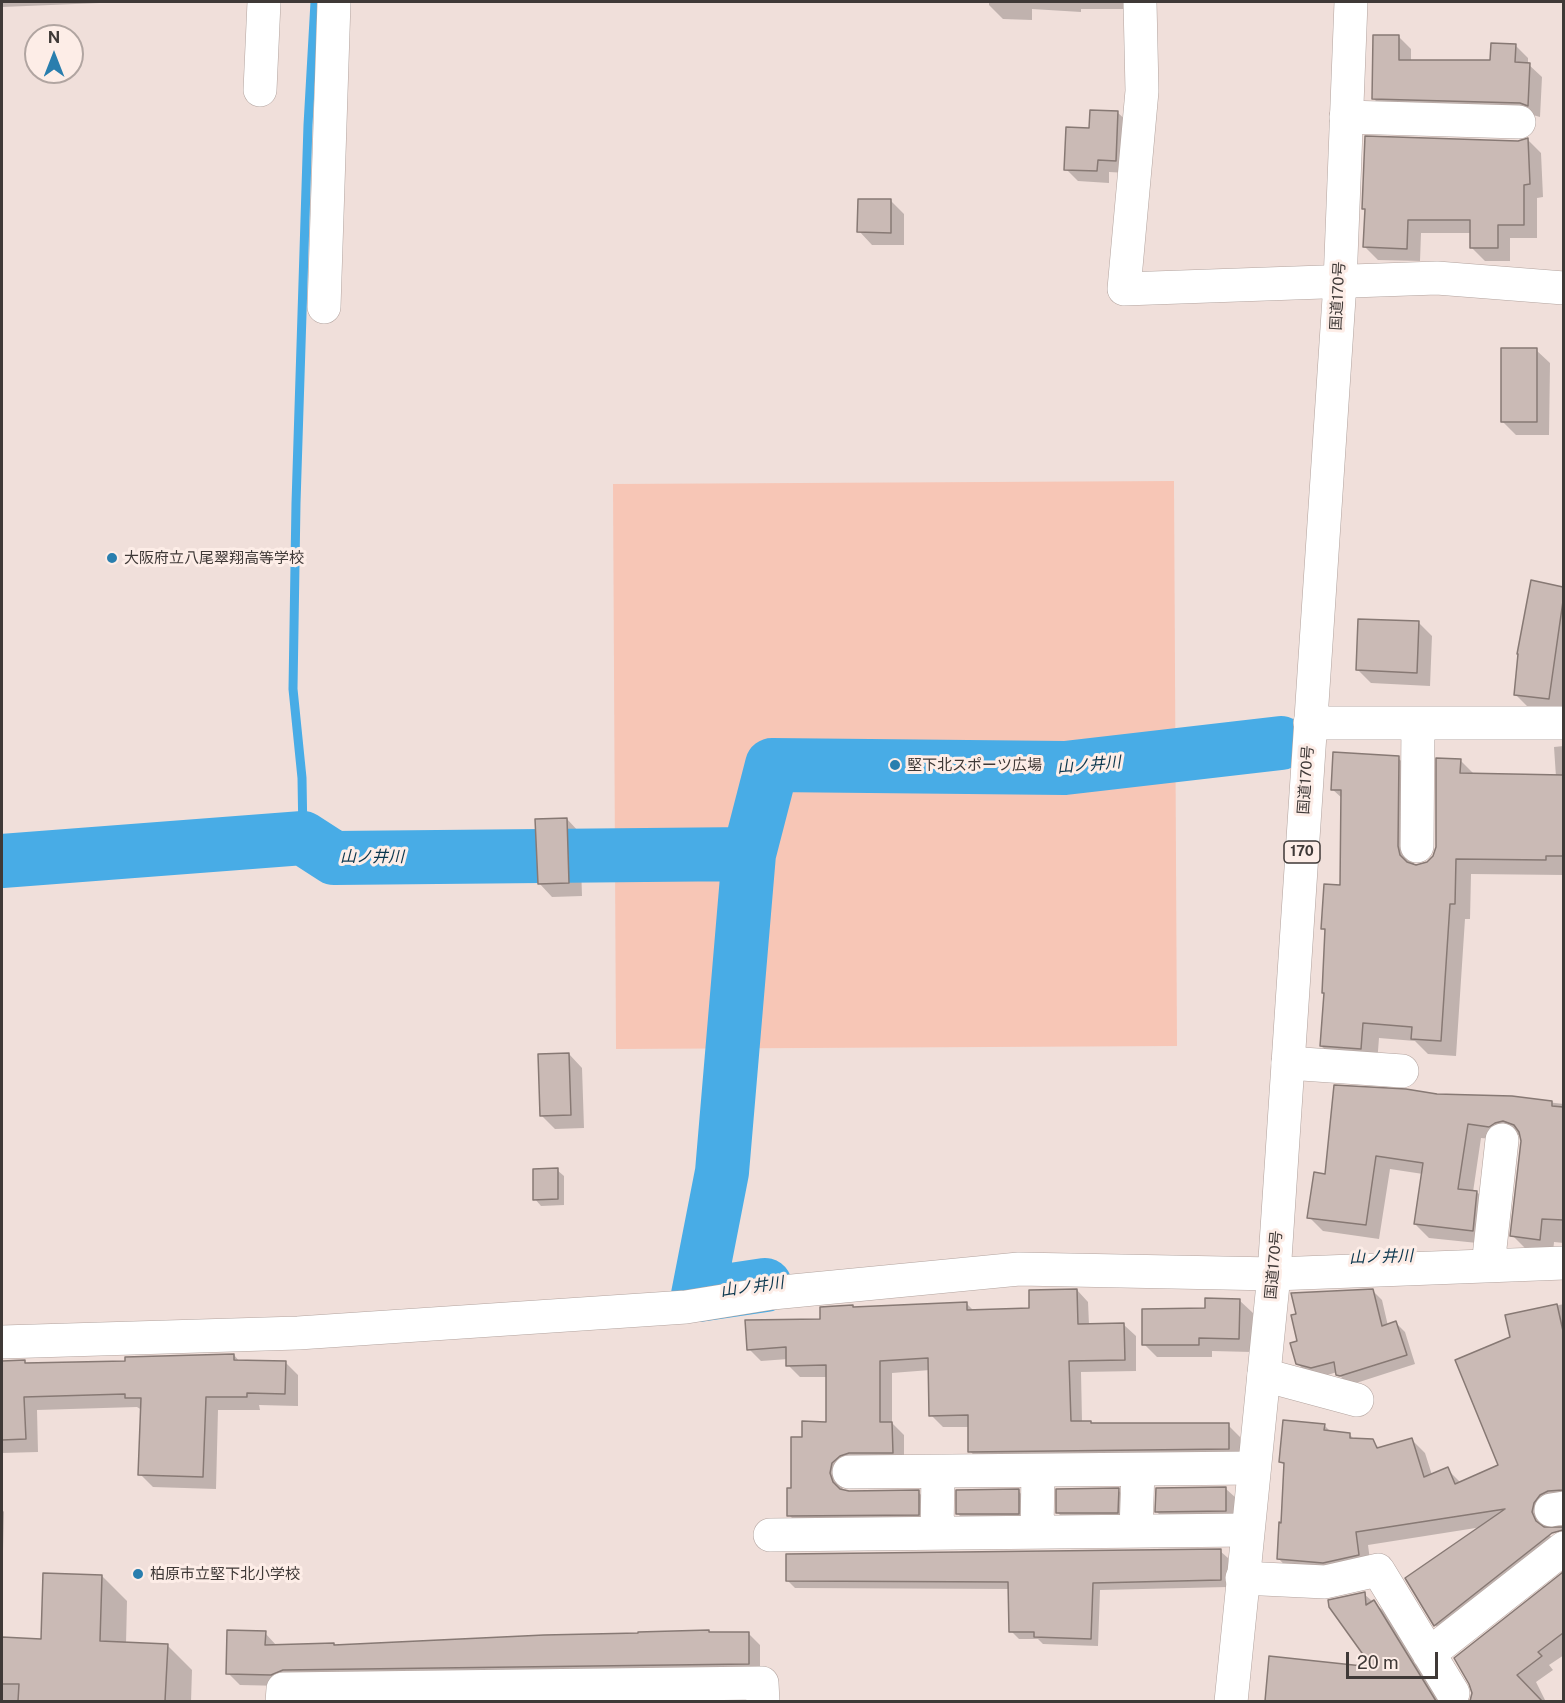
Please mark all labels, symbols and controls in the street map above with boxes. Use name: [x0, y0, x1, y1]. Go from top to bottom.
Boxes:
north arrow: [24, 24, 84, 84]
text: N: [48, 28, 60, 47]
street label: 国道170号: [1327, 261, 1349, 331]
place label: 大阪府立八尾翠翔高等学校: [124, 549, 304, 567]
marker: 大阪府立八尾翠翔高等学校: [105, 551, 119, 565]
street label: 国道170号: [1295, 745, 1317, 815]
water label: 山ノ井川: [1056, 753, 1122, 777]
place label: 堅下北スポーツ広場: [907, 756, 1042, 774]
marker: 堅下北スポーツ広場: [888, 758, 902, 772]
road number: 170: [1284, 841, 1320, 863]
water label: 山ノ井川: [340, 847, 404, 867]
street label: 国道170号: [1262, 1230, 1286, 1300]
water label: 山ノ井川: [1349, 1246, 1413, 1268]
water label: 山ノ井川: [719, 1273, 785, 1301]
place label: 柏原市立堅下北小学校: [150, 1565, 300, 1583]
marker: 柏原市立堅下北小学校: [131, 1567, 145, 1581]
scale bar: [1349, 1640, 1440, 1678]
text: 20 m: [1357, 1652, 1399, 1673]

